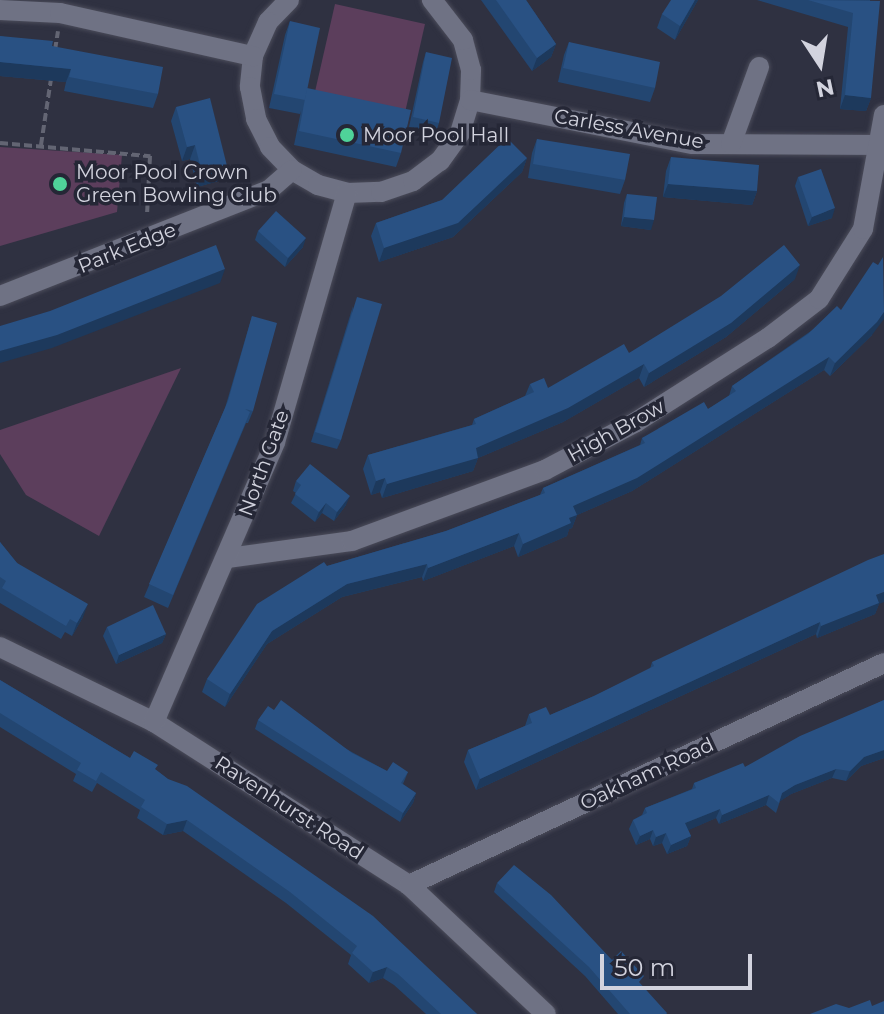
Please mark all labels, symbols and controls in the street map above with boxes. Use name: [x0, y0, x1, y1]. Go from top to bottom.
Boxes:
north arrow: [780, 24, 860, 104]
text: N: [814, 73, 837, 103]
street label: Carless Avenue: [552, 104, 706, 154]
place label: Moor Pool Hall: [363, 123, 509, 147]
marker: Moor Pool Hall: [338, 126, 356, 144]
place label: Moor Pool Crown Green Bowling Club: [76, 160, 277, 207]
marker: Moor Pool Crown Green Bowling Club: [51, 175, 69, 193]
street label: Park Edge: [75, 217, 179, 279]
street label: High Brow: [563, 395, 669, 467]
street label: North Gate: [234, 407, 294, 519]
street label: Oakham Road: [576, 733, 718, 815]
street label: Ravenhurst Road: [210, 751, 368, 865]
scale bar: [604, 938, 756, 988]
text: 50 m: [614, 953, 675, 982]

